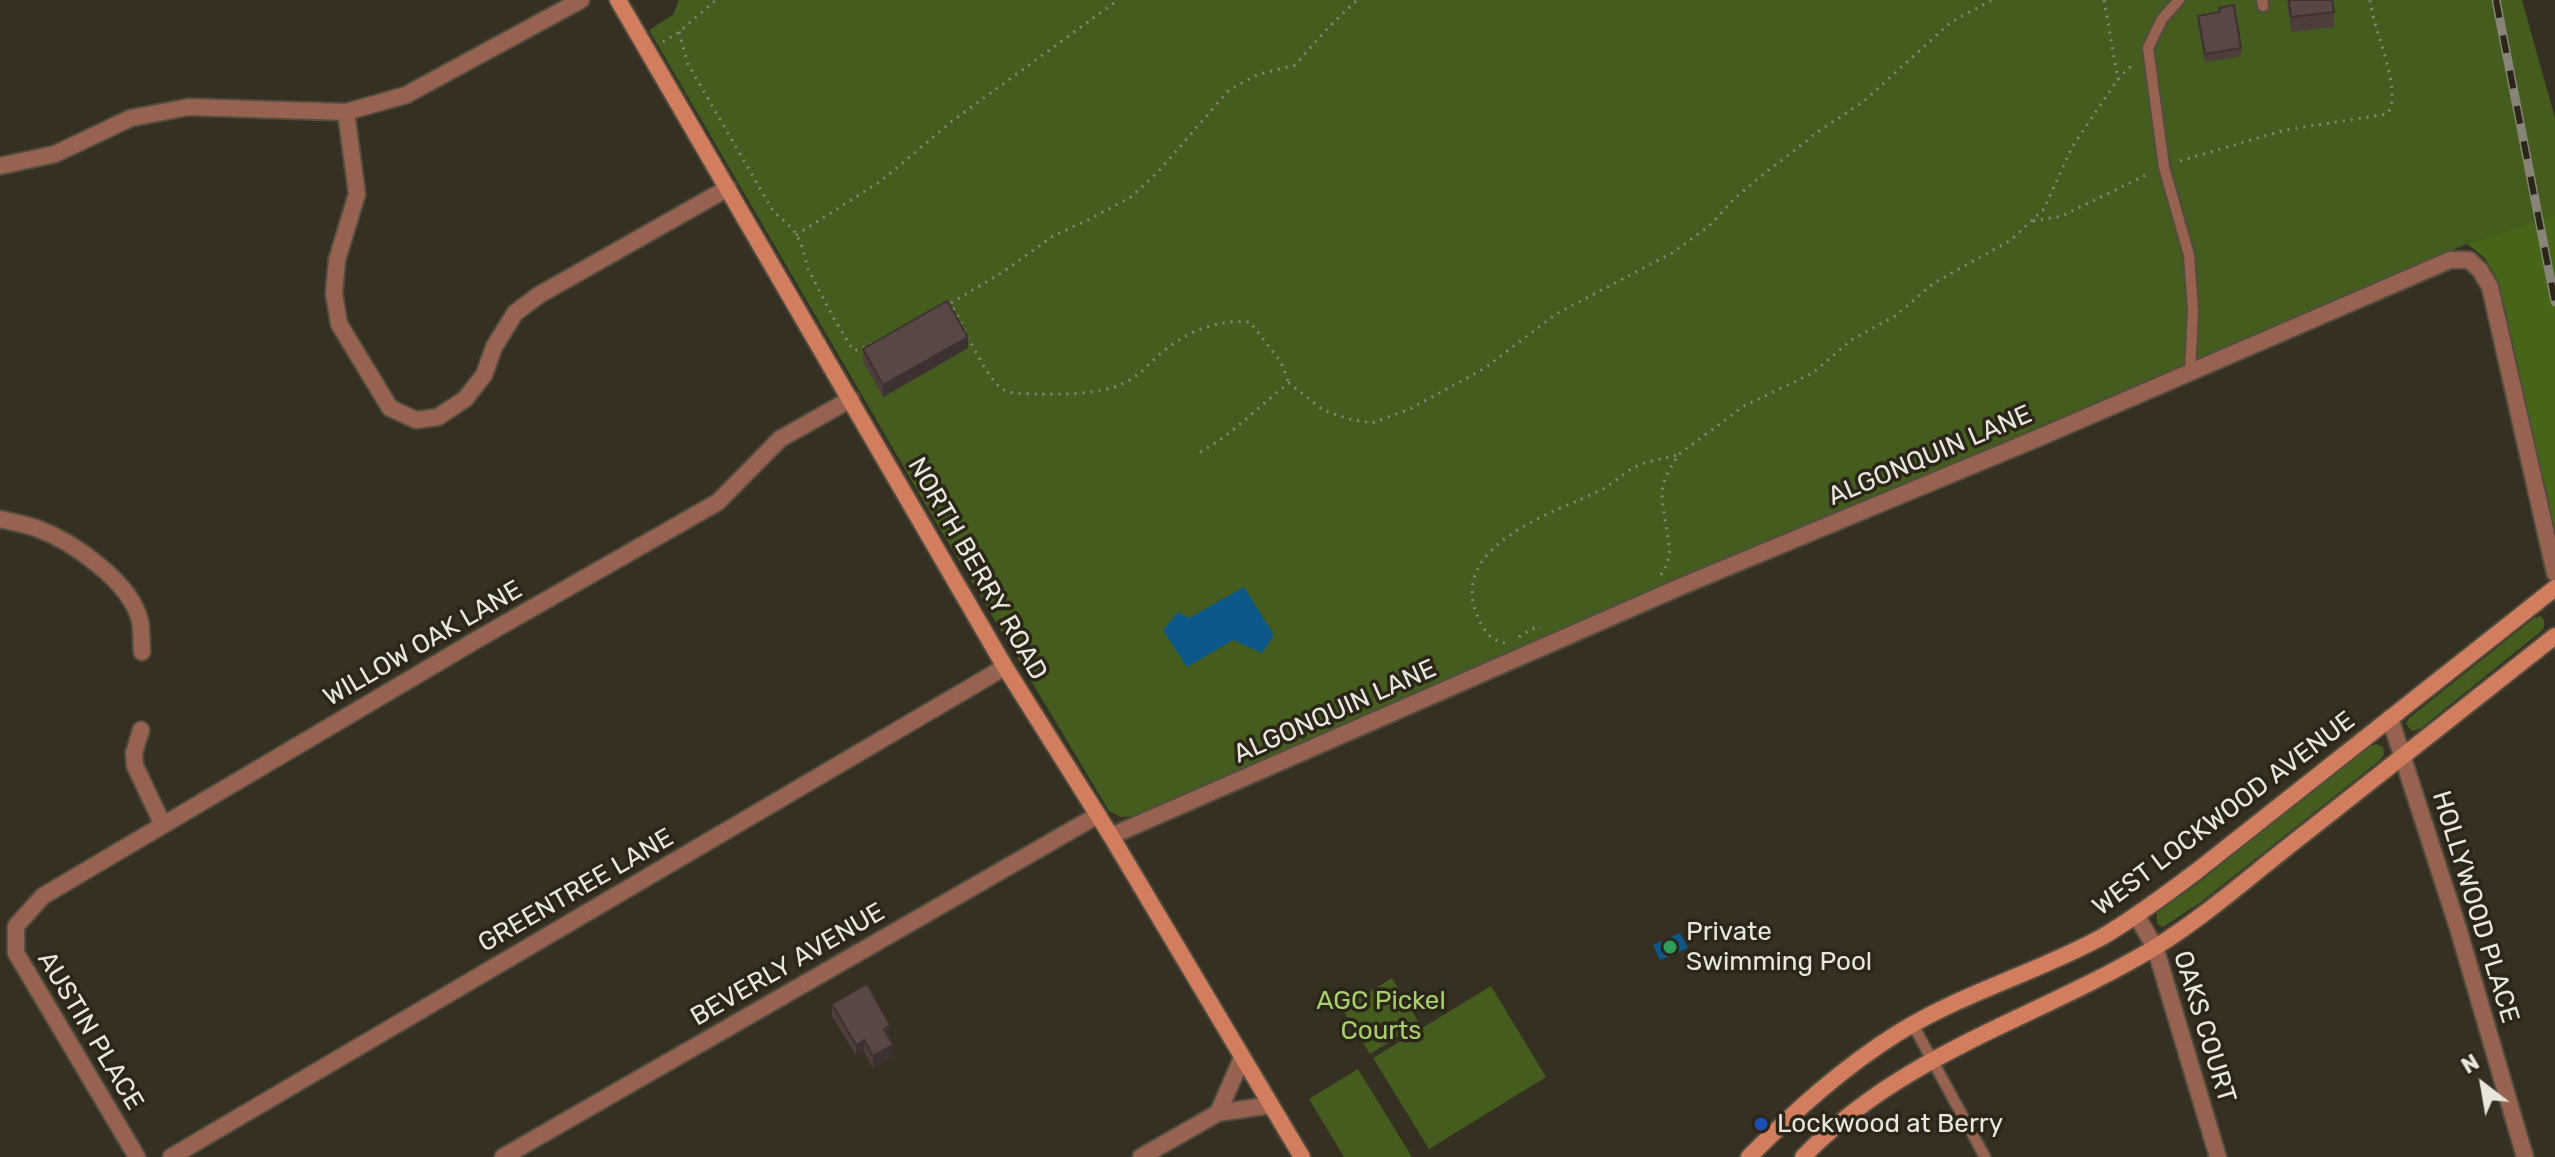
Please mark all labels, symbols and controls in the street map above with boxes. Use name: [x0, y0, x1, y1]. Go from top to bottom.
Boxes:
street label: ALGONQUIN LANE: [1823, 399, 2037, 513]
street label: NORTH BERRY ROAD: [901, 452, 1053, 686]
street label: WILLOW OAK LANE: [318, 574, 528, 714]
street label: ALGONQUIN LANE: [1229, 653, 1441, 771]
street label: WEST LOCKWOOD AVENUE: [2087, 705, 2361, 923]
street label: HOLLYWOOD PLACE: [2425, 787, 2525, 1027]
street label: GREENTREE LANE: [473, 822, 679, 960]
street label: BEVERLY AVENUE: [685, 897, 891, 1033]
place label: Private Swimming Pool: [1686, 916, 1872, 978]
marker: Private Swimming Pool: [1661, 938, 1679, 956]
street label: AUSTIN PLACE: [30, 946, 150, 1116]
street label: OAKS COURT: [2166, 947, 2242, 1107]
park label: AGC Pickel Courts: [1316, 985, 1446, 1046]
north arrow: [2443, 1045, 2523, 1125]
text: N: [2457, 1048, 2484, 1080]
place label: Lockwood at Berry: [1777, 1108, 2003, 1140]
marker: Lockwood at Berry: [1752, 1115, 1770, 1133]

